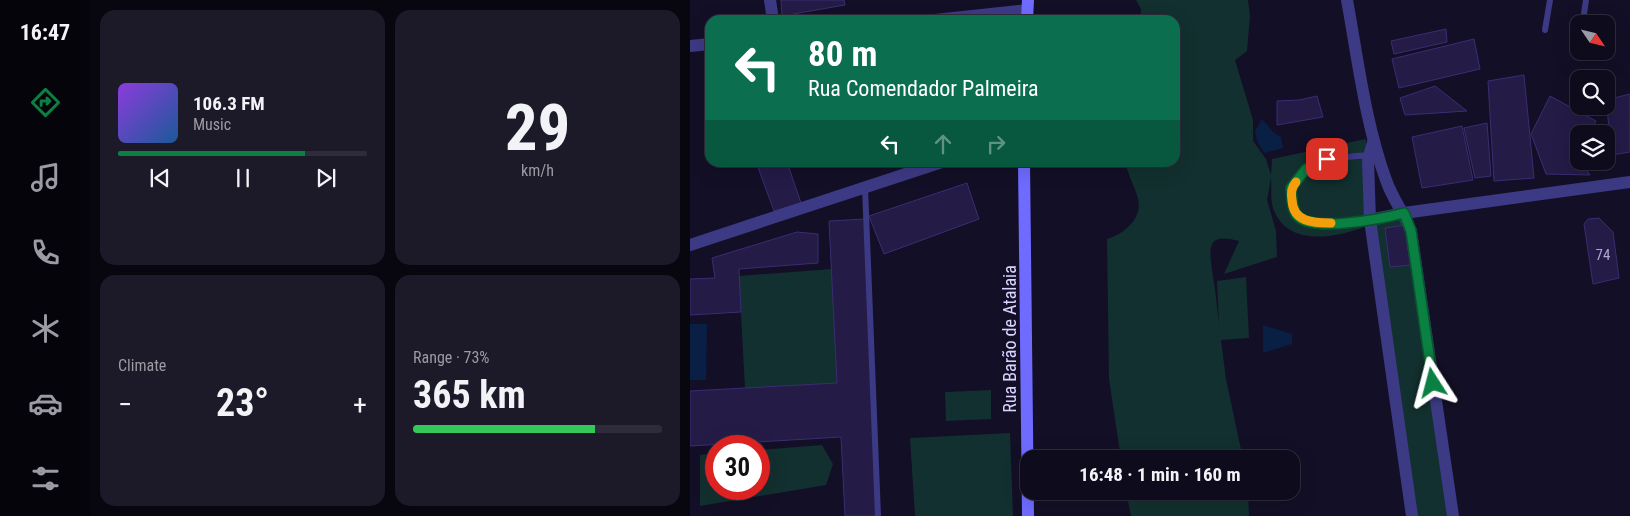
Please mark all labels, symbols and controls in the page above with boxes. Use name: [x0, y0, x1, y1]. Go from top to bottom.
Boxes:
north arrow: [1570, 15, 1615, 60]
map controls: [1570, 15, 1615, 170]
text: 16:47: [20, 20, 70, 45]
text: 80 m: [808, 34, 877, 75]
icon: left: [725, 35, 790, 100]
button: search: [1570, 70, 1615, 115]
text: Rua Comendador Palmeira: [808, 76, 1039, 101]
icon: directions: [28, 85, 63, 120]
text: 29: [505, 90, 570, 166]
text: 106.3 FM: [193, 92, 265, 115]
text: Music: [193, 115, 231, 134]
button: layers: [1570, 125, 1615, 170]
icon: left: [876, 130, 904, 158]
icon: ahead: [929, 130, 957, 158]
icon: right: [982, 130, 1010, 158]
pin: [1306, 138, 1348, 180]
icon: arrive: [1313, 145, 1341, 173]
icon: music: [28, 160, 63, 195]
text: km/h: [521, 161, 554, 180]
icon: previous: [146, 164, 174, 192]
icon: pause: [229, 164, 257, 192]
icon: next: [312, 164, 340, 192]
icon: phone: [28, 235, 63, 270]
house number: 74: [1596, 246, 1610, 264]
street label: Rua Barão de Atalaia: [999, 265, 1020, 413]
icon: climate: [28, 311, 63, 346]
text: Range · 73%: [413, 348, 489, 367]
text: Climate: [118, 356, 166, 375]
position arrow: [1406, 356, 1458, 408]
text: 365 km: [413, 373, 526, 417]
text: 23°: [216, 381, 269, 425]
icon: car: [28, 386, 63, 421]
text: −: [118, 388, 132, 421]
text: +: [353, 388, 367, 421]
speed limit sign: 30: [705, 435, 770, 500]
icon: filters: [28, 461, 63, 496]
text: 16:48 · 1 min · 160 m: [1079, 463, 1241, 486]

